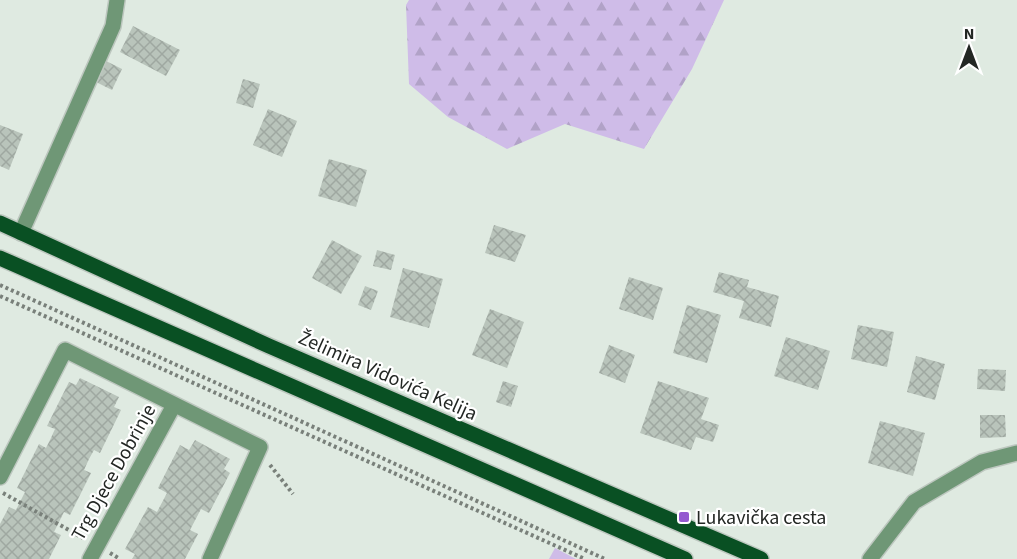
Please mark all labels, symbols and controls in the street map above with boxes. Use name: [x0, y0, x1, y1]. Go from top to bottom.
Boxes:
north arrow: [939, 18, 999, 78]
text: N: [964, 23, 974, 45]
street label: Želimira Vidovića Kelija: [294, 324, 481, 428]
street label: Trg Djece Dobrinje: [65, 399, 163, 546]
place label: Lukavička cesta: [696, 504, 826, 532]
marker: Lukavička cesta: [677, 510, 691, 524]

